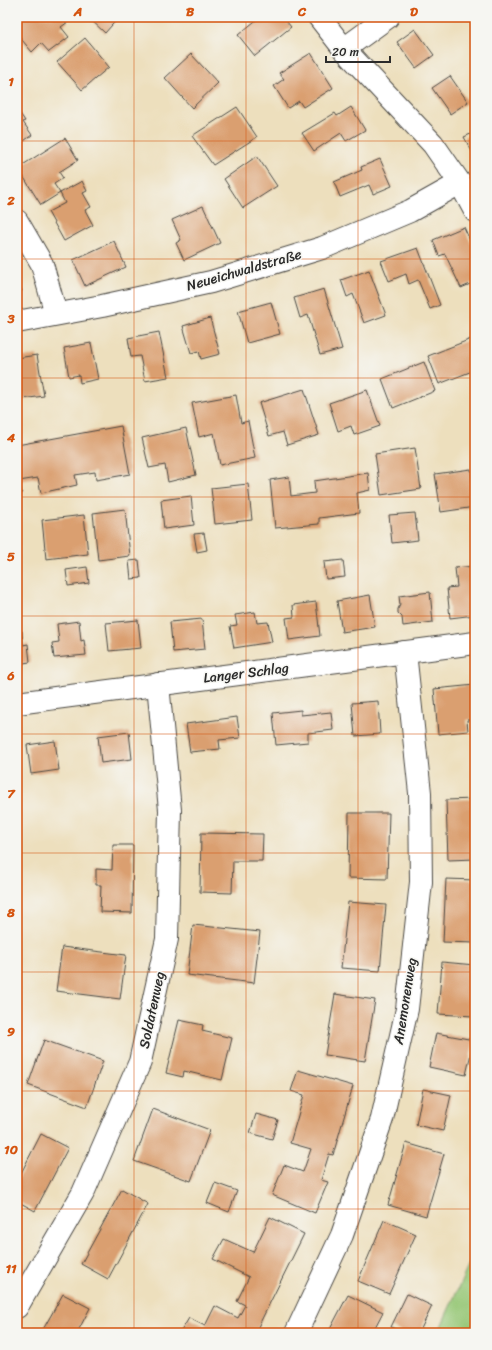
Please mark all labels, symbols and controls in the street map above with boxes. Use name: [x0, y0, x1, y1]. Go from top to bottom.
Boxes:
text: A: [73, 0, 82, 23]
text: B: [186, 0, 195, 23]
text: C: [297, 0, 307, 23]
text: D: [410, 0, 418, 23]
scale bar: [326, 38, 390, 64]
text: 20 m: [332, 41, 359, 63]
text: 1: [8, 70, 14, 93]
text: 2: [6, 189, 15, 212]
street label: Neueichwaldstraße: [183, 242, 305, 298]
text: 3: [6, 307, 15, 330]
text: 4: [6, 426, 16, 449]
text: 5: [7, 545, 15, 568]
street label: Langer Schlag: [202, 655, 290, 691]
text: 6: [6, 664, 15, 687]
text: 7: [7, 782, 16, 805]
text: 8: [6, 901, 15, 924]
street label: Anemonenweg: [386, 956, 424, 1047]
street label: Soldatenweg: [132, 969, 172, 1051]
text: 9: [7, 1020, 15, 1043]
text: 10: [4, 1138, 18, 1161]
text: 11: [5, 1257, 17, 1280]

